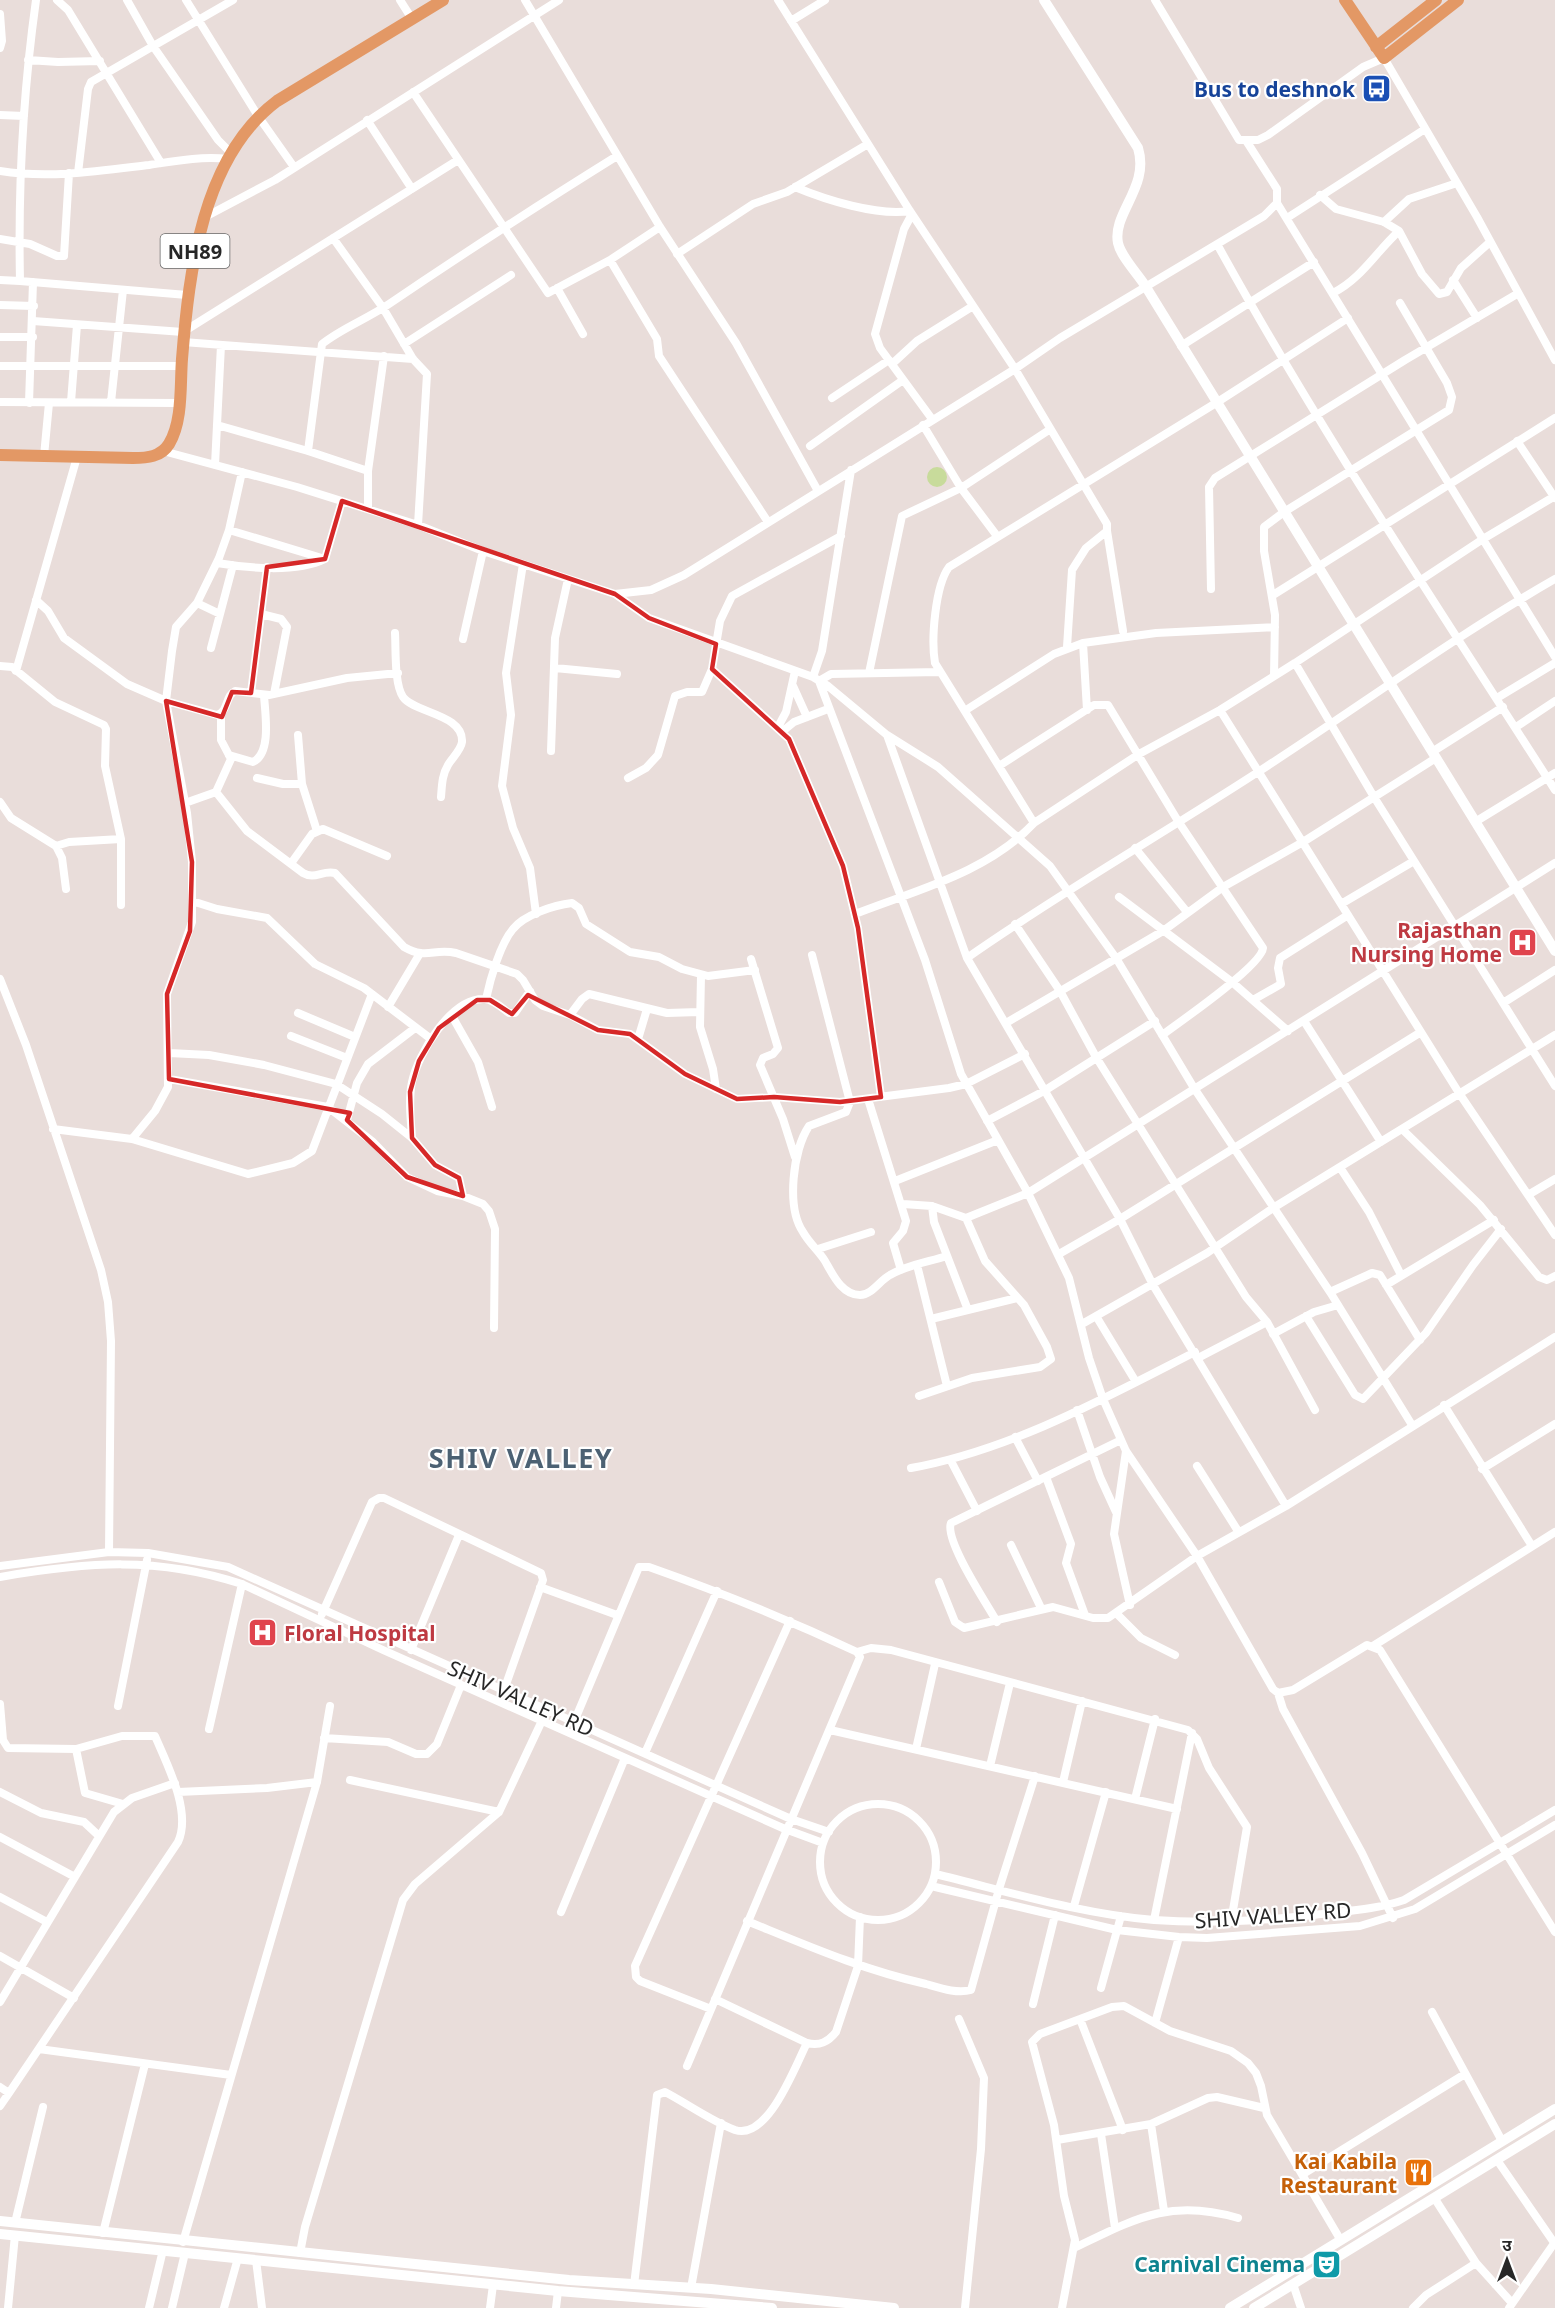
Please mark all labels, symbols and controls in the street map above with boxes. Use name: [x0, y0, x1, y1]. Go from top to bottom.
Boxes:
bus stop icon: Bus to deshnok: [1360, 73, 1392, 105]
place label: Bus to deshnok: [1194, 75, 1356, 103]
road number: NH89: [160, 234, 230, 268]
place label: Rajasthan Nursing Home: [1350, 916, 1502, 968]
hospital icon: Rajasthan Nursing Home: [1507, 926, 1539, 958]
district label: SHIV VALLEY: [429, 1439, 613, 1476]
hospital icon: Floral Hospital: [247, 1617, 279, 1649]
place label: Floral Hospital: [284, 1619, 435, 1647]
street label: SHIV VALLEY RD: [444, 1653, 598, 1743]
street label: SHIV VALLEY RD: [1194, 1896, 1352, 1934]
place label: Kai Kabila Restaurant: [1280, 2147, 1397, 2199]
restaurant icon: Kai Kabila Restaurant: [1402, 2157, 1434, 2189]
north arrow: [1477, 2230, 1537, 2290]
text: उ: [1502, 2234, 1512, 2256]
theatre icon: Carnival Cinema: [1310, 2248, 1342, 2280]
place label: Carnival Cinema: [1134, 2250, 1305, 2278]

